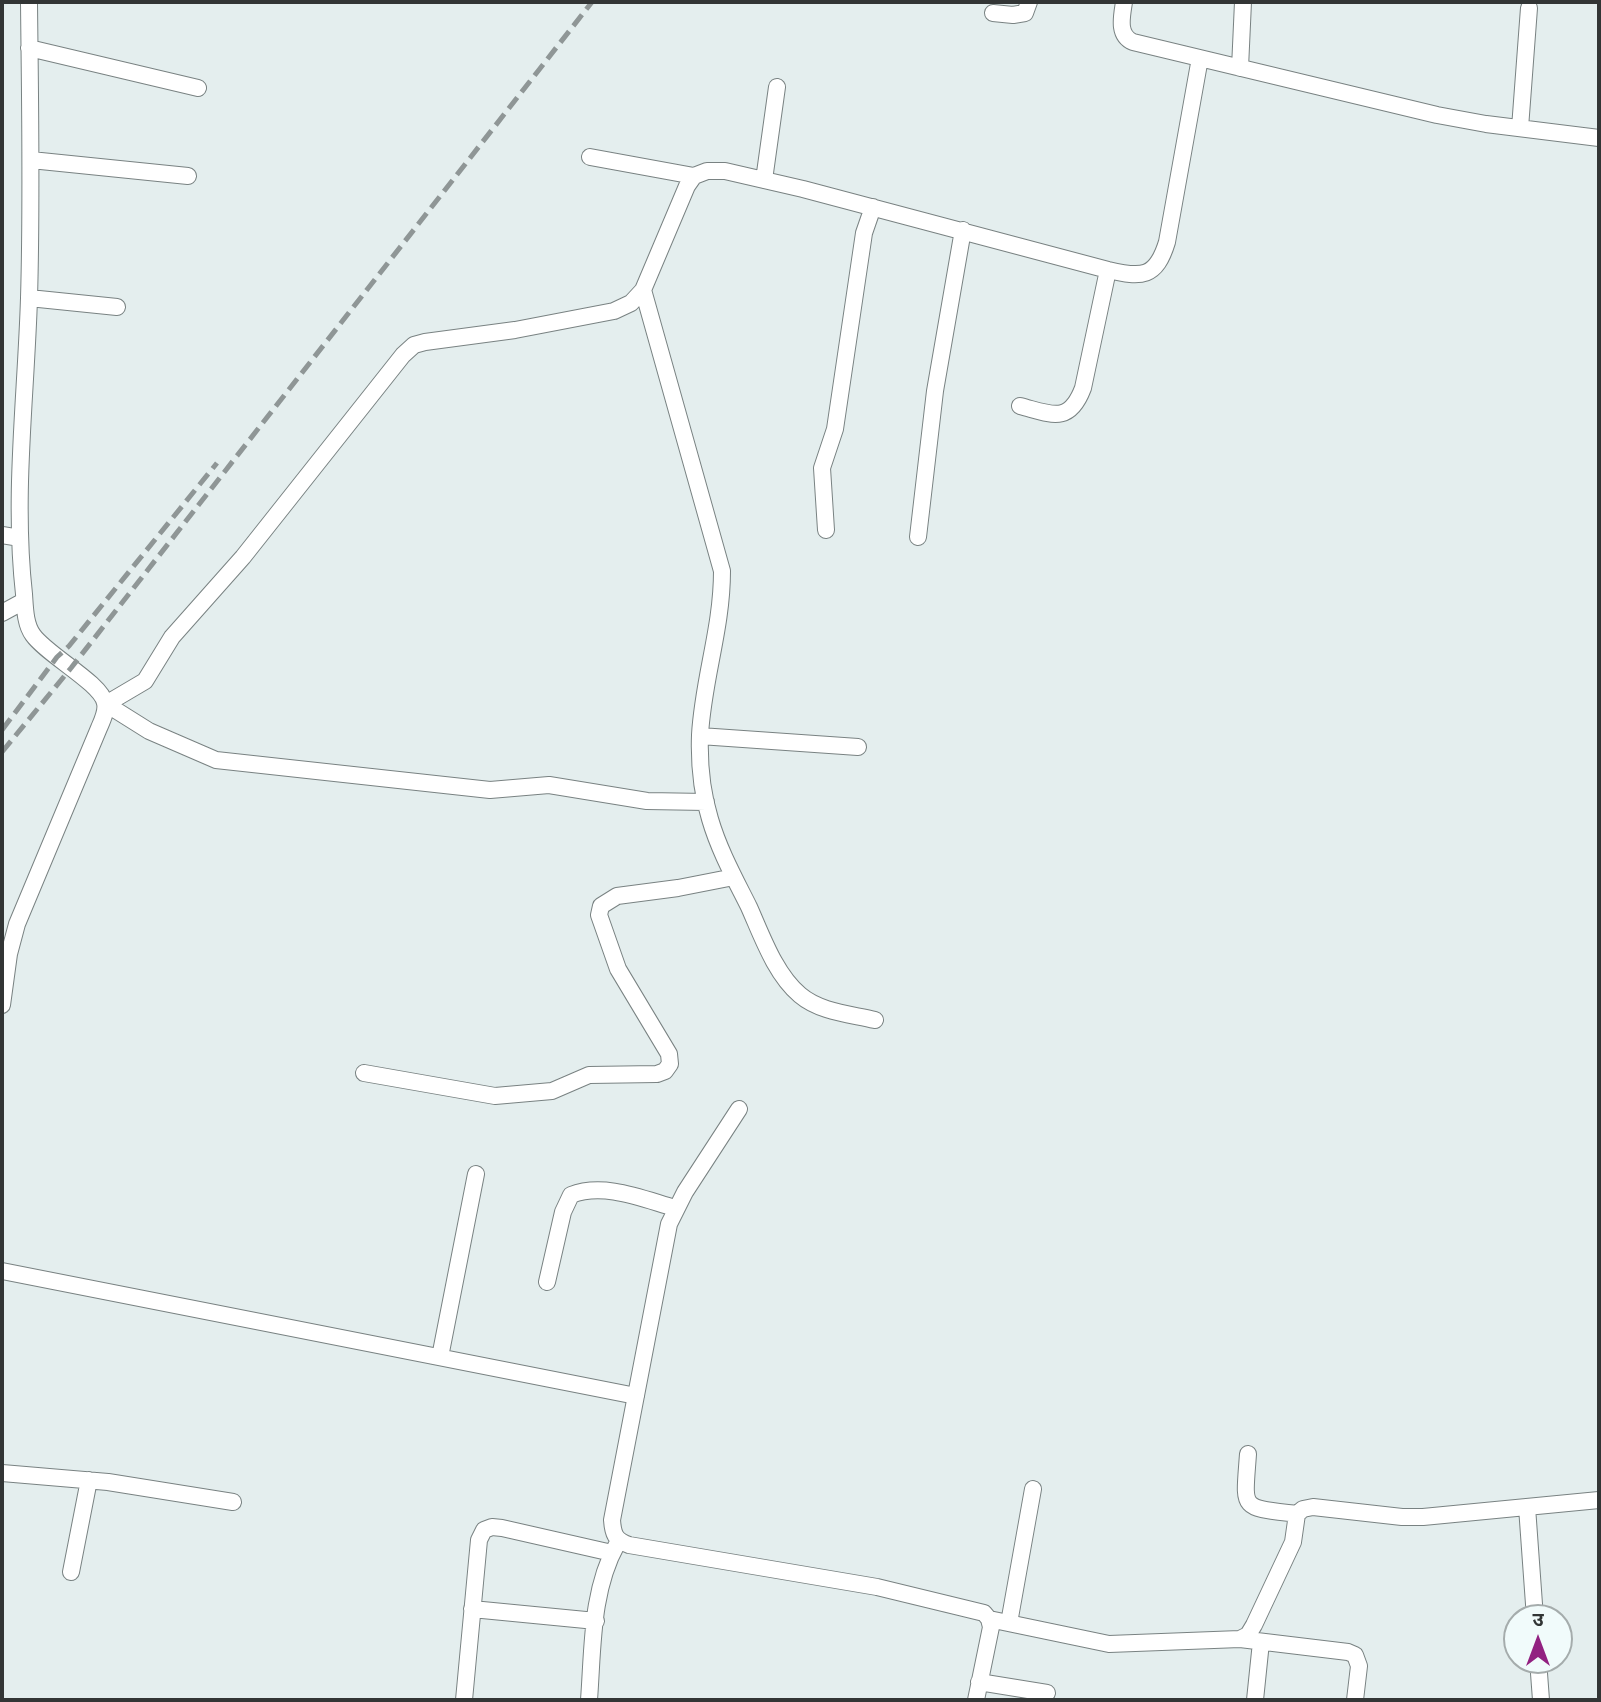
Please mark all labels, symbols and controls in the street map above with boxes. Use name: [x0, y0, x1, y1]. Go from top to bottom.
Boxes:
north arrow: [1503, 1604, 1573, 1674]
text: उ: [1532, 1608, 1544, 1631]

